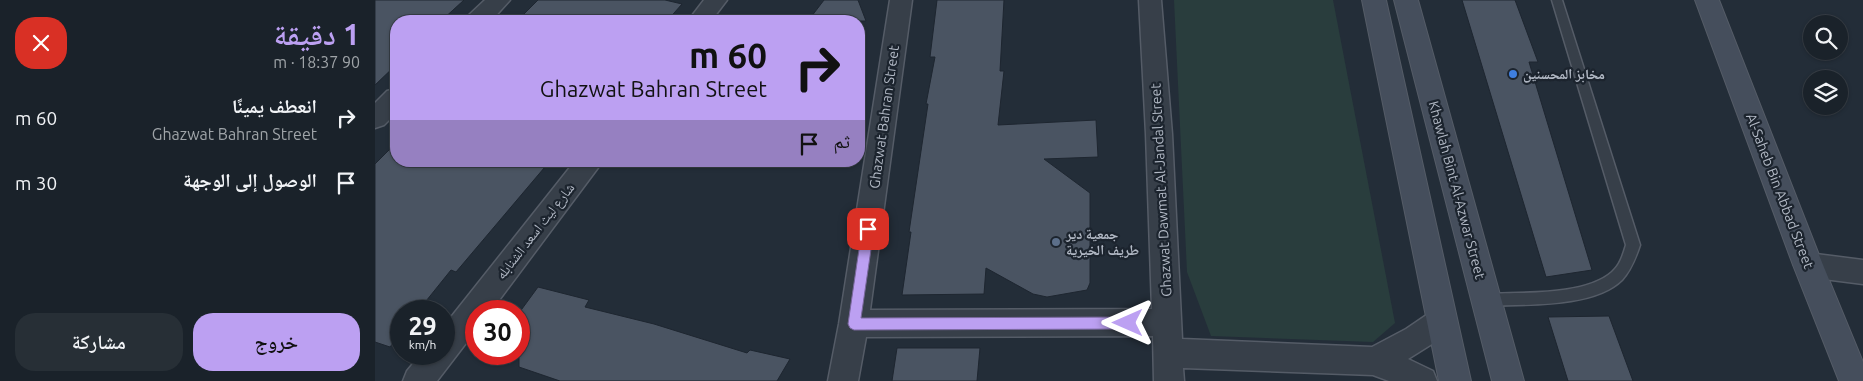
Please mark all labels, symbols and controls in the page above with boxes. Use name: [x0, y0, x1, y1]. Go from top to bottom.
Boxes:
map controls: [1803, 15, 1848, 115]
button: search: [1803, 15, 1848, 60]
button: close: [15, 17, 67, 69]
text: 1 دقيقة: [274, 17, 360, 51]
text: 60 m: [689, 35, 767, 75]
icon: right: [785, 35, 850, 100]
street label: Ghazwat Bahran Street: [866, 44, 902, 190]
text: 90 m · 18:37: [273, 53, 360, 71]
place label: مخابز المحسنين: [1523, 66, 1605, 83]
marker: مخابز المحسنين: [1507, 68, 1519, 80]
button: layers: [1803, 70, 1848, 115]
text: Ghazwat Bahran Street: [540, 76, 767, 101]
street label: Ghazwat Dawmat Al-Jandal Street: [1147, 82, 1175, 297]
text: انعطف يمينًا: [232, 95, 317, 117]
street label: Khawlah Bint Al-Azwar Street: [1425, 99, 1489, 281]
icon: right: [332, 104, 360, 132]
text: 60 m: [15, 107, 57, 129]
street label: Al-Saheb Bin Abbad Street: [1743, 111, 1817, 271]
text: Ghazwat Bahran Street: [152, 125, 317, 143]
icon: arrive: [795, 130, 823, 158]
text: ثم: [833, 130, 850, 152]
text: الوصول إلى الوجهة: [183, 169, 317, 191]
icon: arrive: [332, 169, 360, 197]
text: 30 m: [15, 172, 57, 194]
street label: شارع ليث اسعد الشنابله: [493, 180, 579, 283]
pin: [847, 208, 889, 250]
icon: arrive: [854, 215, 882, 243]
place label: جمعية دير طريف الخيرية: [1065, 226, 1139, 258]
marker: جمعية دير طريف الخيرية: [1050, 236, 1062, 248]
position arrow: [1101, 296, 1153, 348]
speed limit sign: 30: [465, 300, 530, 365]
text: 29: [408, 312, 437, 340]
button: مشاركة: [15, 313, 183, 371]
button: خروج: [193, 313, 360, 371]
text: km/h: [409, 338, 436, 351]

